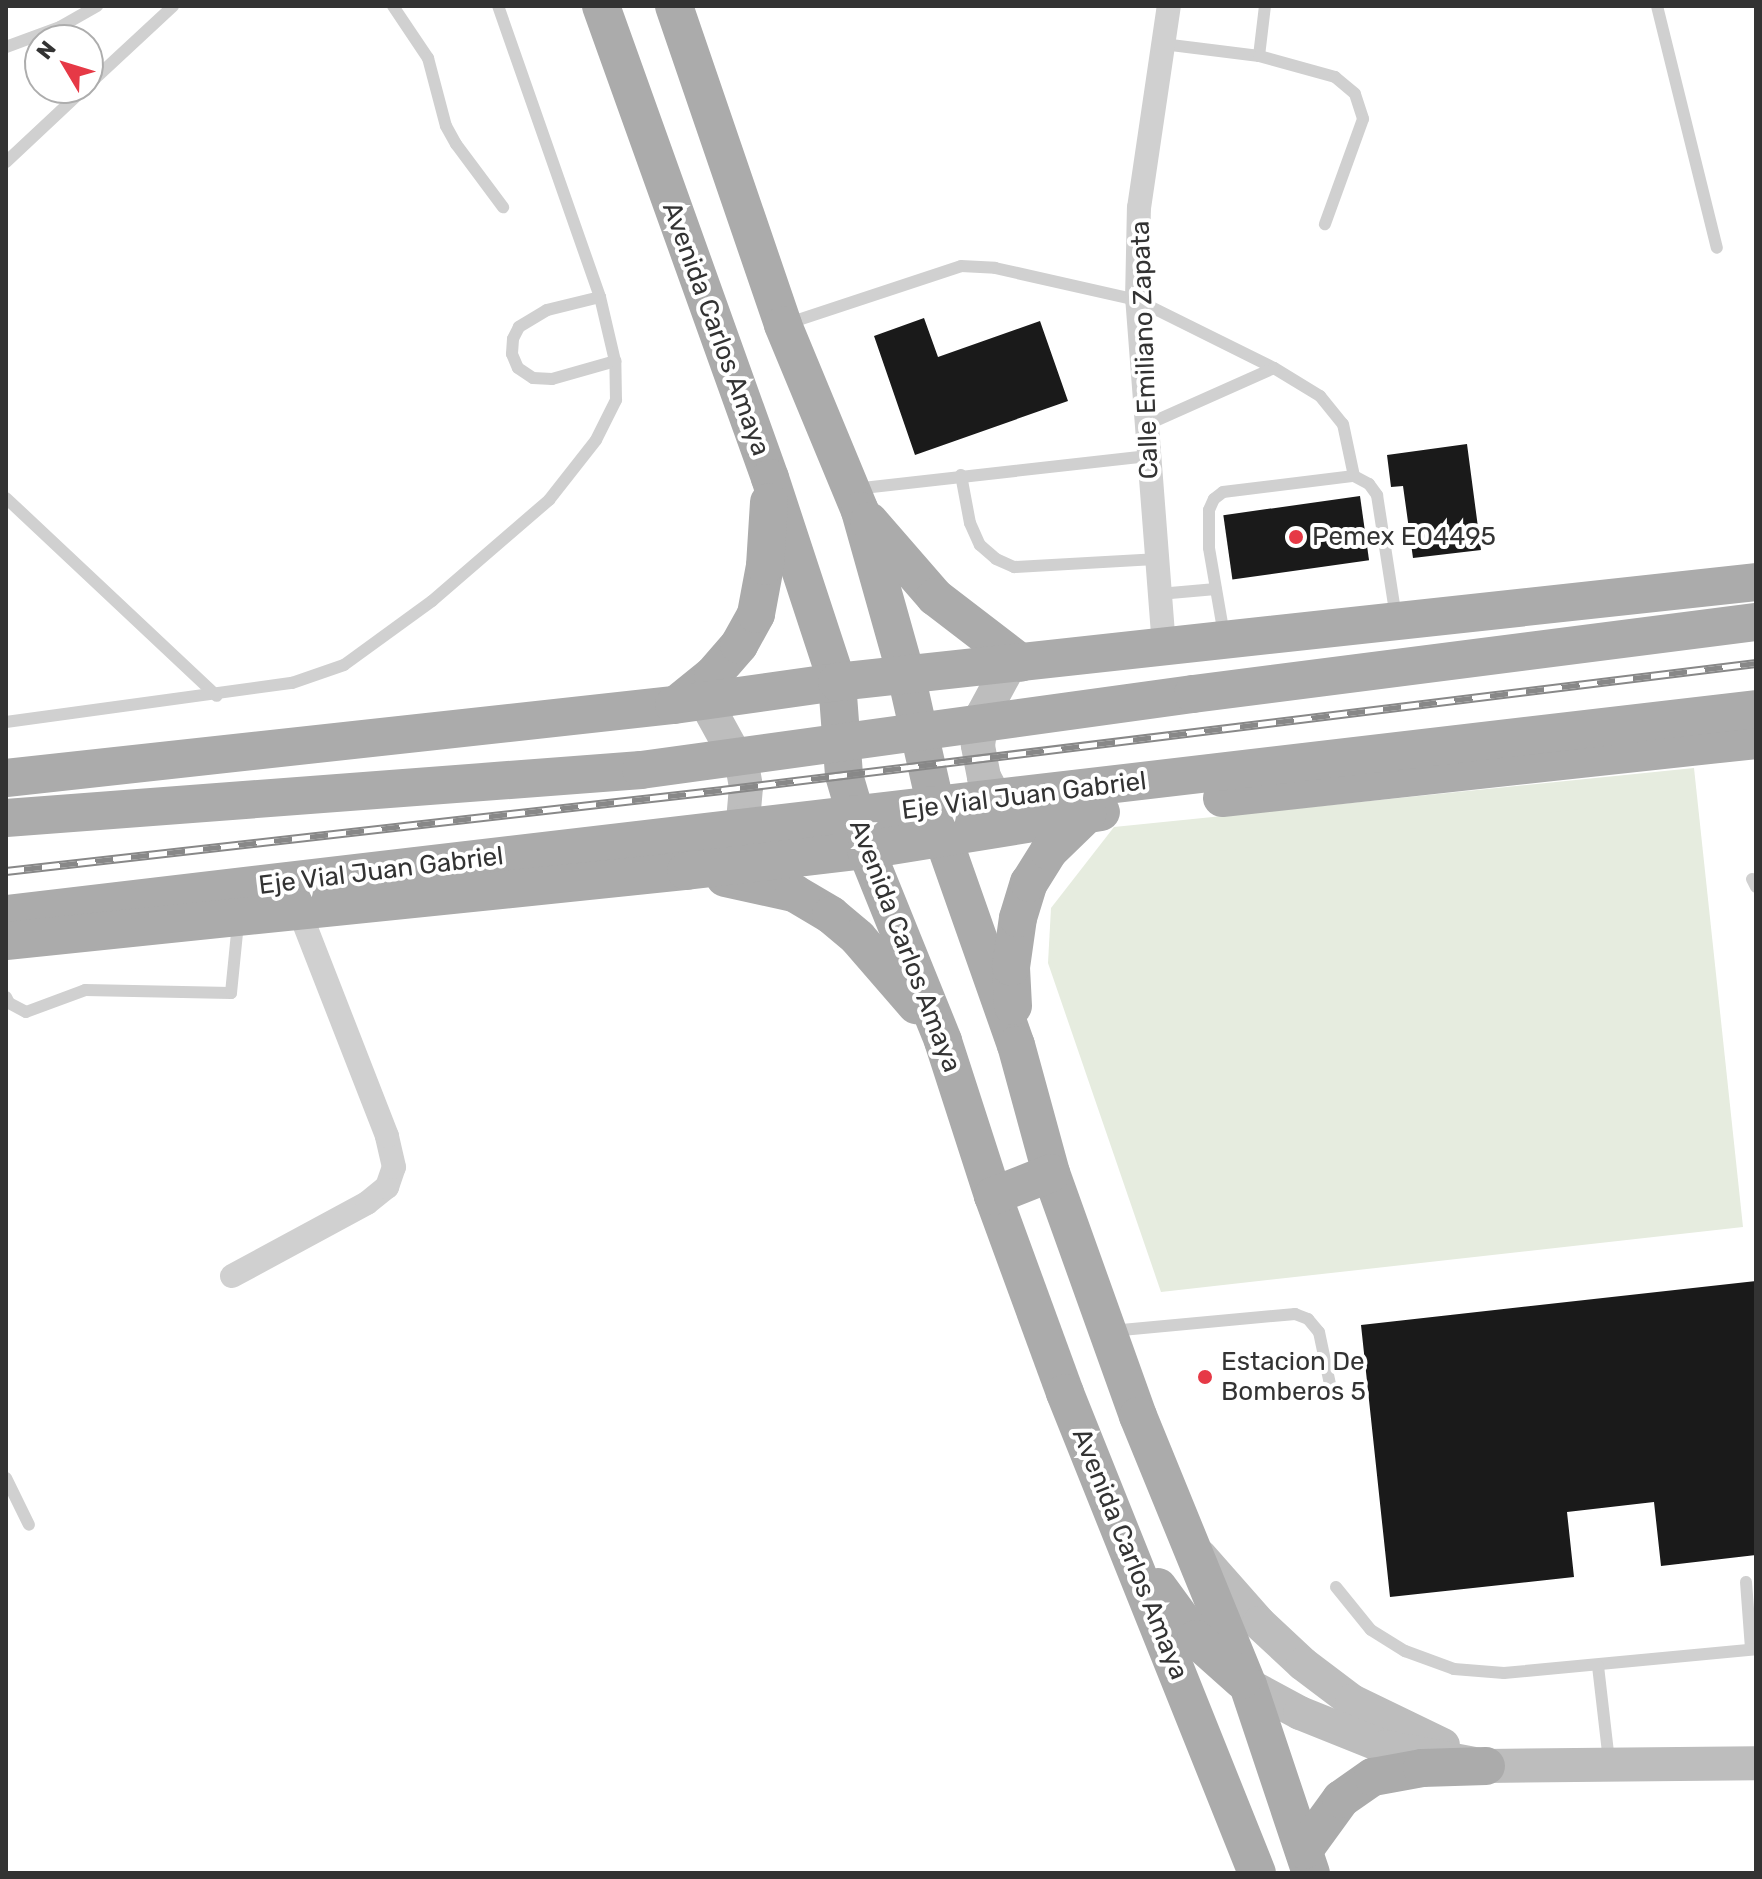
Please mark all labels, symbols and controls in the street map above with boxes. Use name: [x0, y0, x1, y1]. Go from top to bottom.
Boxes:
north arrow: [24, 24, 104, 104]
text: N: [31, 36, 62, 65]
street label: Avenida Carlos Amaya: [655, 197, 777, 461]
street label: Calle Emiliano Zapata: [1125, 220, 1165, 480]
place label: Pemex E04495: [1312, 521, 1496, 553]
marker: Pemex E04495: [1287, 528, 1305, 546]
street label: Eje Vial Juan Gabriel: [900, 765, 1148, 827]
street label: Avenida Carlos Amaya: [842, 815, 968, 1077]
street label: Eje Vial Juan Gabriel: [257, 840, 505, 902]
place label: Estacion De Bomberos 5: [1221, 1346, 1366, 1408]
marker: Estacion De Bomberos 5: [1196, 1368, 1214, 1386]
street label: Avenida Carlos Amaya: [1065, 1424, 1195, 1684]

